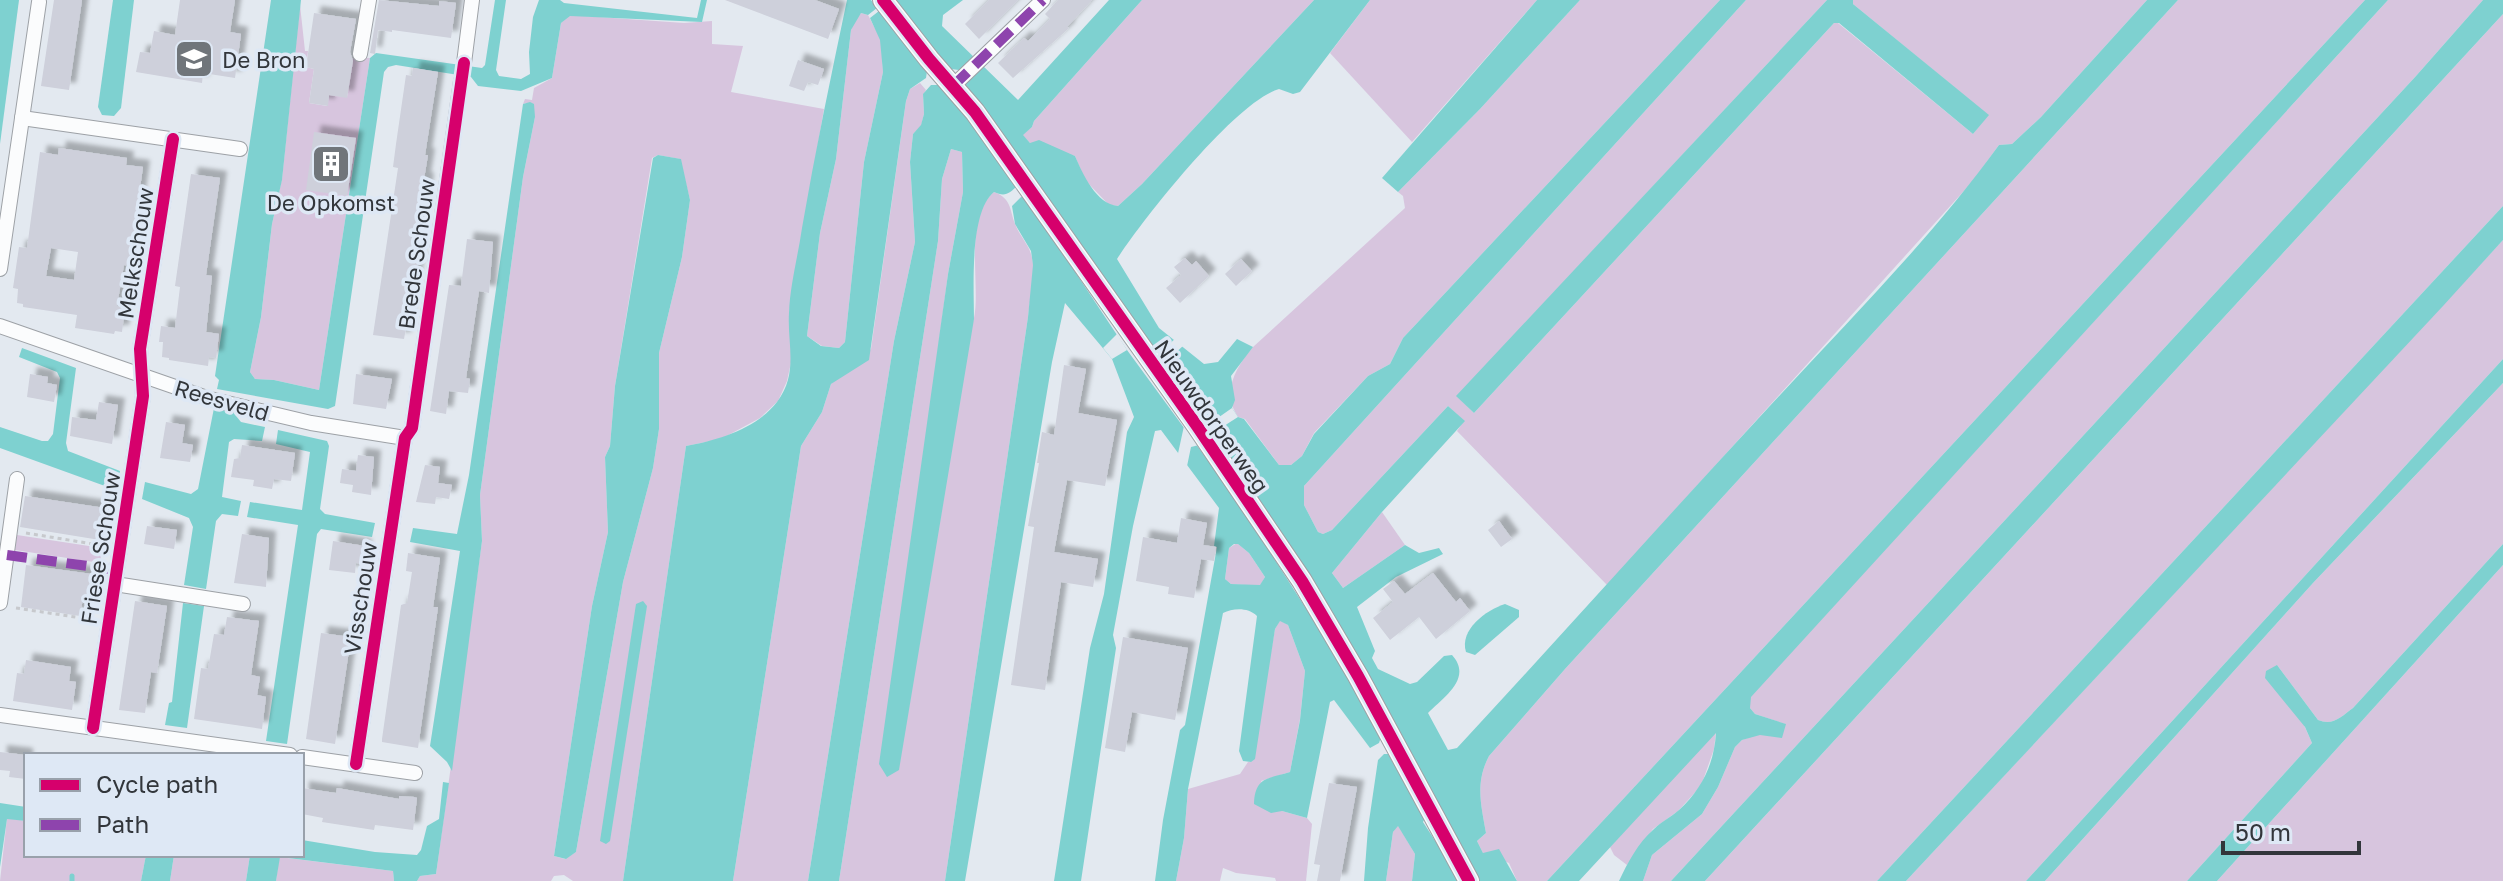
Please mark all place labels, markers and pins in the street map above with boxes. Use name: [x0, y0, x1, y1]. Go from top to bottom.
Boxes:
school or university icon: De Bron: [173, 38, 215, 80]
place label: De Bron: [222, 46, 306, 73]
building icon: De Opkomst: [310, 143, 352, 185]
place label: De Opkomst: [267, 189, 395, 216]

